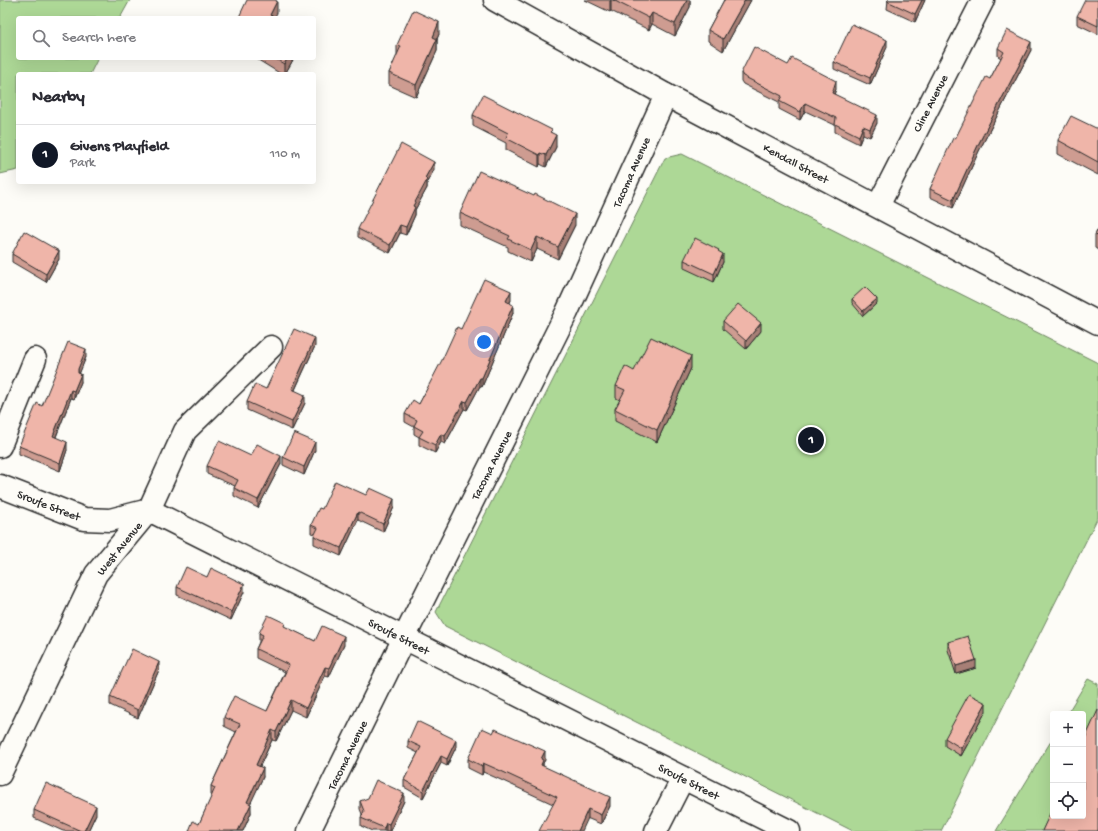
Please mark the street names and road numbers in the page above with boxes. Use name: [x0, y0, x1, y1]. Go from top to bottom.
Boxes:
street label: Cline Avenue: [911, 72, 953, 135]
street label: Tacoma Avenue: [611, 135, 655, 211]
street label: Kendall Street: [760, 142, 831, 188]
street label: Tacoma Avenue: [469, 428, 517, 504]
street label: Sroufe Street: [15, 488, 83, 526]
street label: West Avenue: [95, 519, 147, 579]
street label: Sroufe Street: [365, 616, 432, 660]
street label: Tacoma Avenue: [325, 718, 372, 794]
street label: Sroufe Street: [655, 761, 722, 805]

